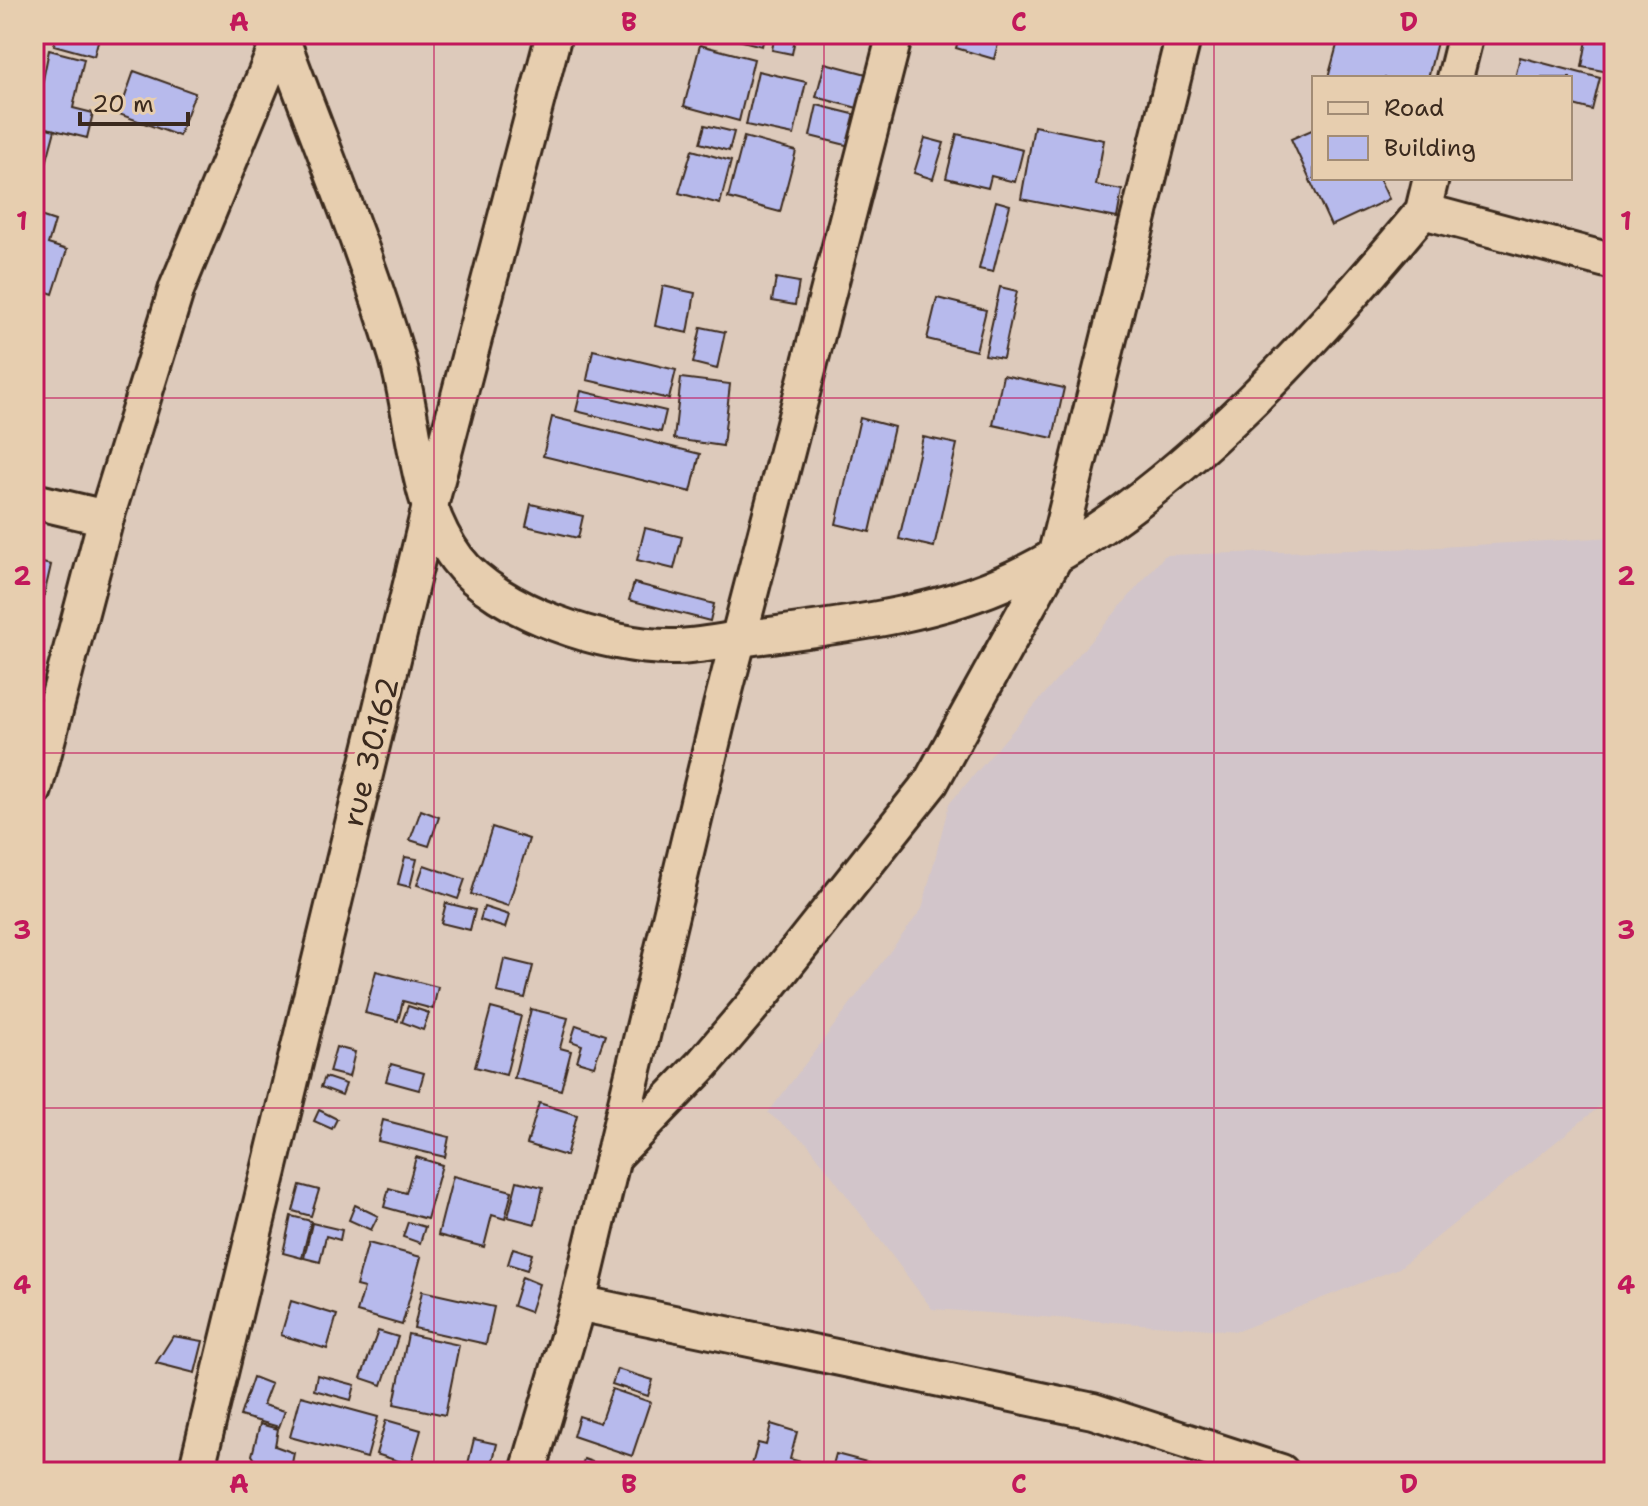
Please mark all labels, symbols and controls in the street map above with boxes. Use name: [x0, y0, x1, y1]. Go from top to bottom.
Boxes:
text: A: [229, 4, 249, 39]
text: B: [621, 4, 637, 39]
text: C: [1011, 4, 1027, 39]
text: D: [1400, 4, 1418, 39]
scale bar: [80, 76, 188, 126]
legend: [1312, 76, 1572, 180]
text: 20 m: [92, 88, 154, 120]
text: Road: [1384, 92, 1444, 124]
text: Building: [1384, 132, 1476, 164]
text: 1: [16, 203, 28, 238]
text: 1: [1620, 203, 1632, 238]
text: 2: [13, 558, 31, 593]
text: 2: [1617, 558, 1635, 593]
street label: rue 30.162: [332, 673, 408, 831]
text: 3: [13, 912, 31, 947]
text: 3: [1617, 912, 1635, 947]
text: 4: [13, 1267, 31, 1302]
text: 4: [1617, 1267, 1635, 1302]
text: A: [229, 1466, 249, 1501]
text: B: [621, 1466, 637, 1501]
text: C: [1011, 1466, 1027, 1501]
text: D: [1400, 1466, 1418, 1501]

